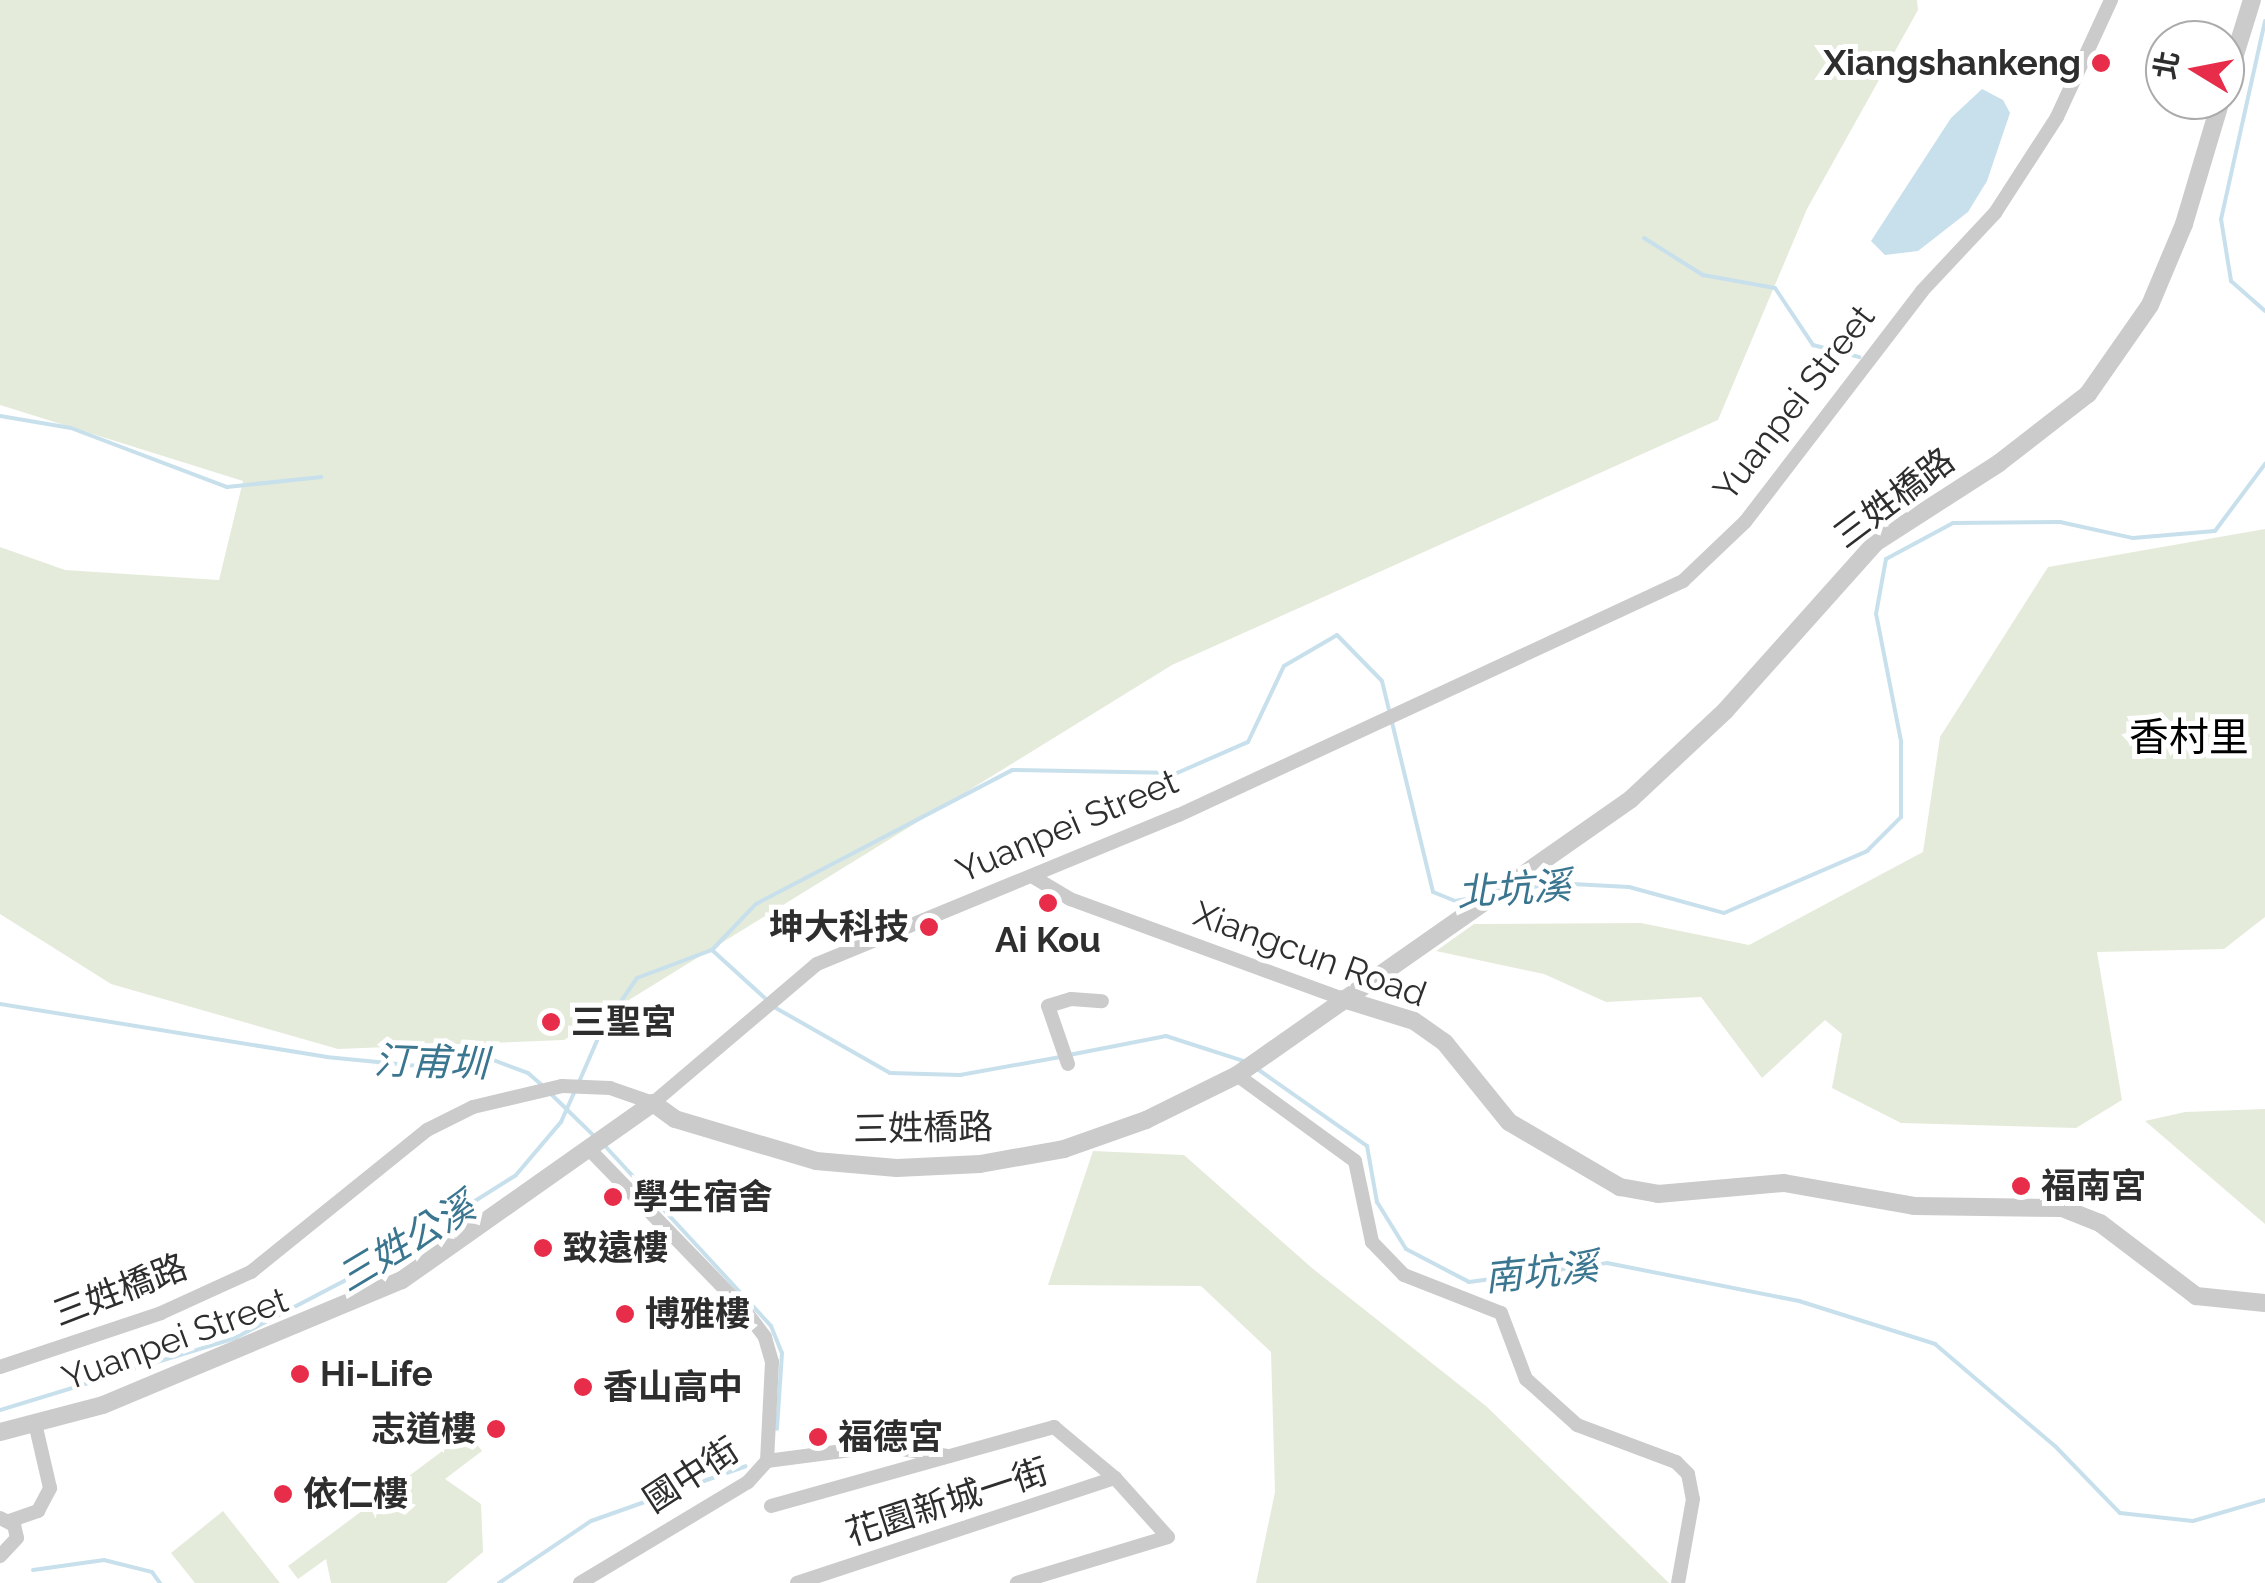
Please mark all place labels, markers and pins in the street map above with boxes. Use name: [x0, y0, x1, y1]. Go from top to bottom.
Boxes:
place label: Xiangshankeng: [1823, 42, 2081, 84]
marker: Xiangshankeng: [2090, 52, 2112, 74]
marker: Ai Kou: [1037, 892, 1059, 914]
place label: 坤大科技: [769, 906, 909, 948]
marker: 坤大科技: [918, 916, 940, 938]
place label: Ai Kou: [995, 919, 1101, 961]
place label: 三聖宮: [571, 1001, 676, 1043]
marker: 三聖宮: [540, 1011, 562, 1033]
place label: 福南宮: [2041, 1165, 2146, 1207]
marker: 福南宮: [2010, 1175, 2032, 1197]
place label: 學生宿舍: [633, 1176, 773, 1218]
marker: 學生宿舍: [602, 1186, 624, 1208]
place label: 致遠樓: [563, 1227, 668, 1269]
marker: 致遠樓: [532, 1237, 554, 1259]
place label: 博雅樓: [645, 1293, 750, 1335]
marker: 博雅樓: [614, 1303, 636, 1325]
place label: Hi-Life: [320, 1353, 433, 1395]
marker: Hi-Life: [289, 1363, 311, 1385]
place label: 香山高中: [603, 1366, 743, 1408]
marker: 香山高中: [572, 1376, 594, 1398]
place label: 志道樓: [371, 1408, 476, 1450]
place label: 福德宮: [838, 1416, 943, 1458]
marker: 志道樓: [485, 1418, 507, 1440]
marker: 福德宮: [807, 1426, 829, 1448]
place label: 依仁樓: [303, 1473, 408, 1515]
marker: 依仁樓: [272, 1483, 294, 1505]

